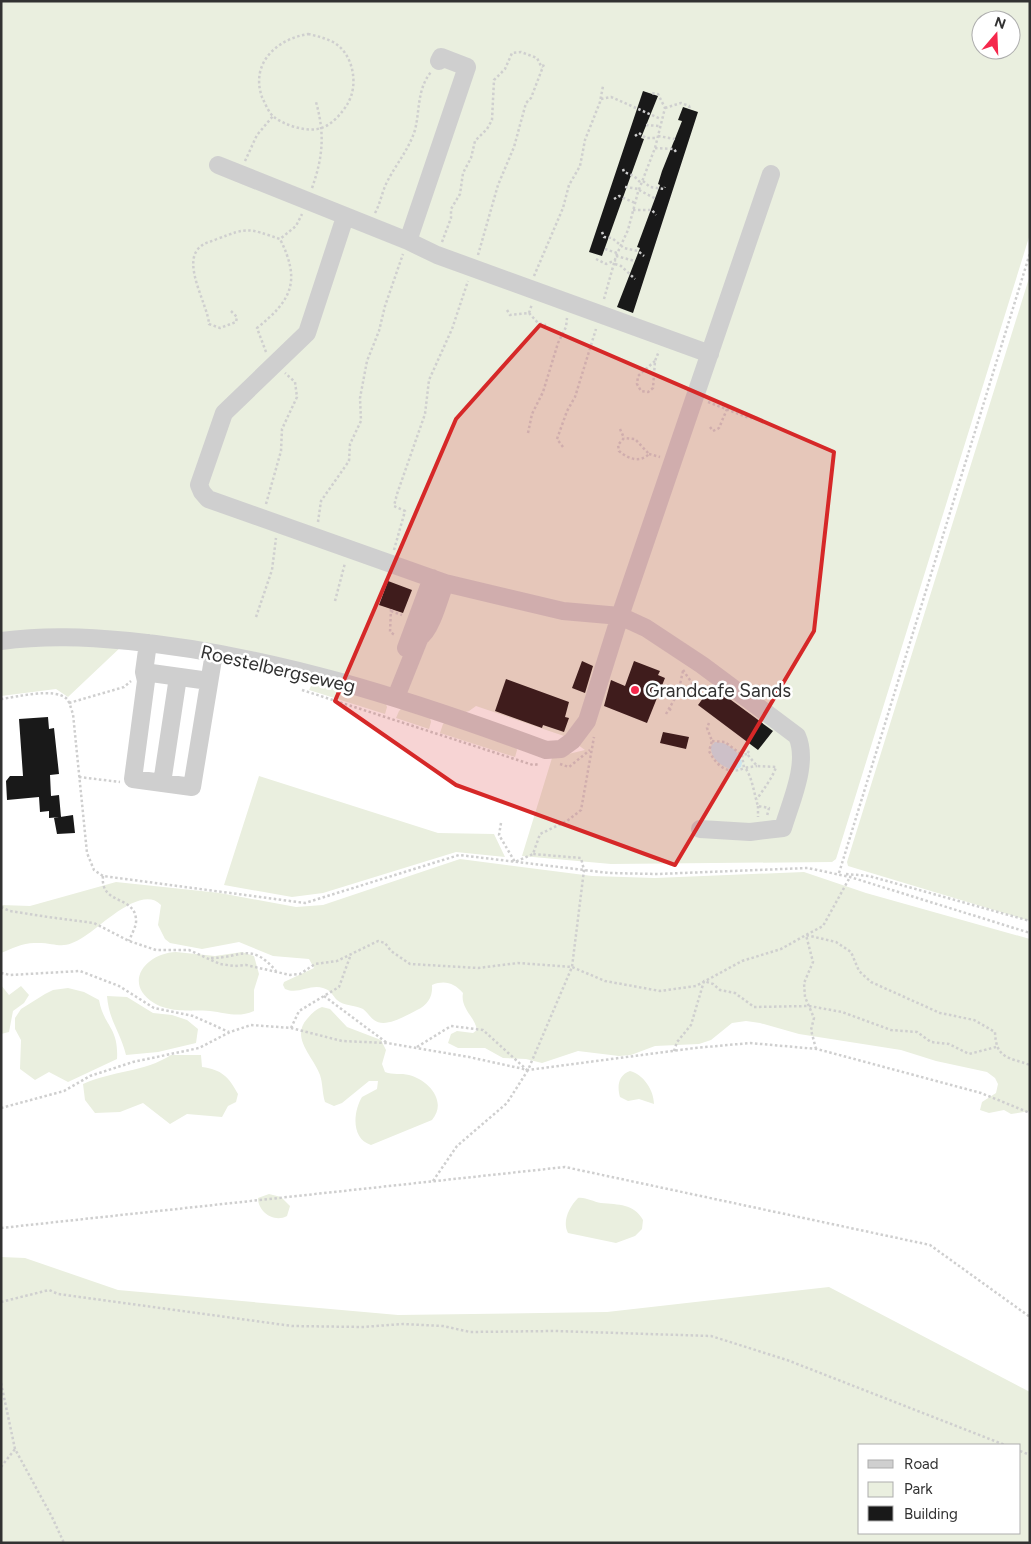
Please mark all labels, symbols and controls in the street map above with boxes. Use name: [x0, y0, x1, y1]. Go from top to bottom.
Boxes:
north arrow: [971, 10, 1021, 60]
text: N: [992, 13, 1008, 33]
street label: Roestelbergseweg: [198, 640, 358, 698]
place label: Grandcafe Sands: [645, 679, 791, 702]
marker: Grandcafe Sands: [629, 684, 641, 696]
legend: [858, 1444, 1021, 1534]
text: Road: [904, 1455, 939, 1473]
text: Park: [904, 1480, 933, 1498]
text: Building: [904, 1505, 958, 1523]

